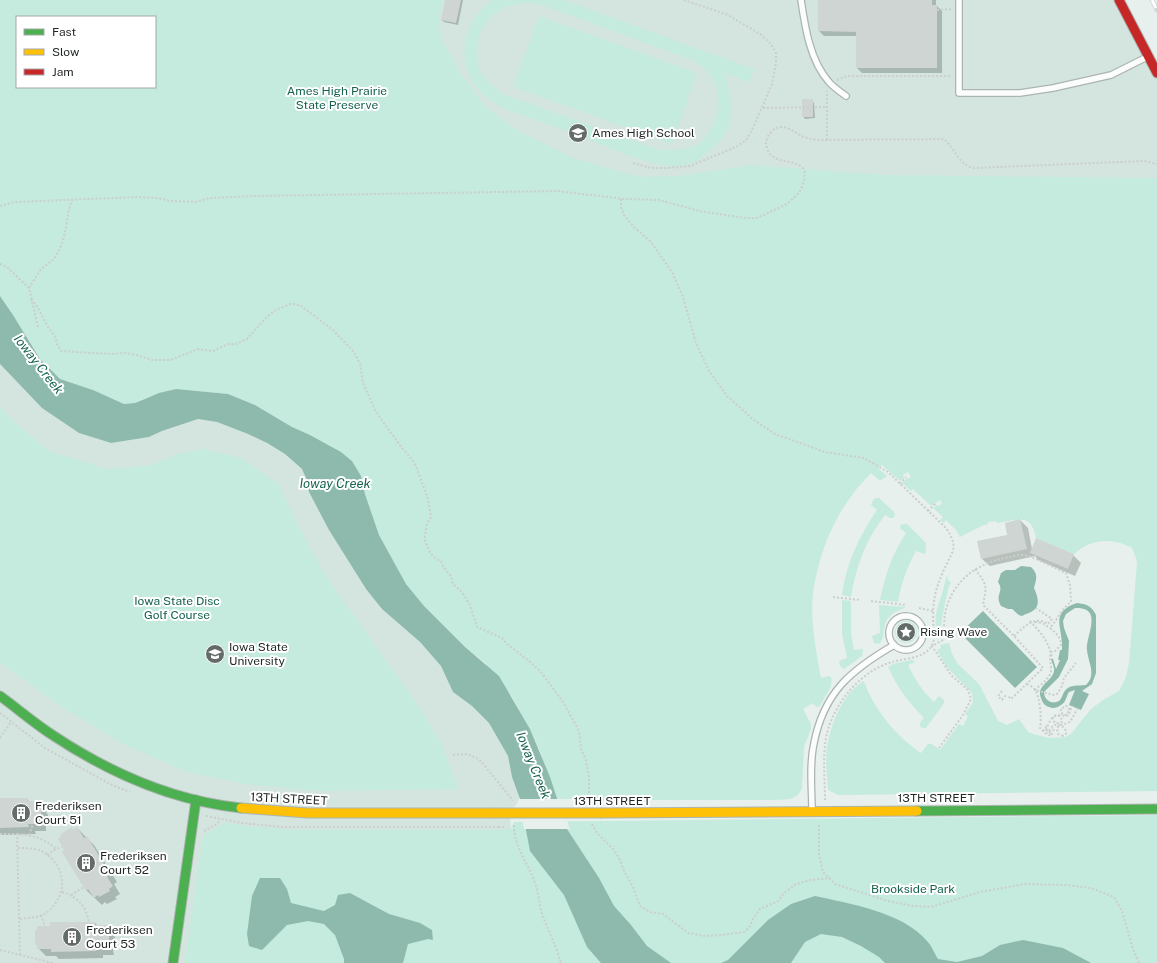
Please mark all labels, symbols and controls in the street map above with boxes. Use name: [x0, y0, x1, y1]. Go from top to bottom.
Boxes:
legend: [16, 16, 156, 88]
text: Fast: [52, 25, 77, 39]
text: Slow: [52, 45, 80, 59]
text: Jam: [52, 65, 74, 79]
park label: Ames High Prairie State Preserve: [287, 84, 387, 112]
school or university icon: Ames High School: [567, 122, 589, 144]
place label: Ames High School: [592, 126, 695, 140]
water label: Ioway Creek: [11, 332, 66, 397]
water label: Ioway Creek: [299, 476, 371, 491]
park label: Iowa State Disc Golf Course: [134, 594, 220, 622]
place icon: Rising Wave: [895, 621, 917, 643]
place label: Rising Wave: [920, 625, 987, 639]
place label: Iowa State University: [229, 640, 288, 668]
school or university icon: Iowa State University: [204, 643, 226, 665]
water label: Ioway Creek: [513, 729, 554, 801]
street label: 13TH STREET: [250, 790, 328, 808]
street label: 13TH STREET: [897, 791, 975, 805]
street label: 13TH STREET: [573, 794, 651, 808]
place label: Frederiksen Court 51: [35, 799, 102, 827]
building icon: Frederiksen Court 51: [10, 802, 32, 824]
place label: Frederiksen Court 52: [100, 849, 167, 877]
building icon: Frederiksen Court 52: [75, 852, 97, 874]
park label: Brookside Park: [871, 882, 955, 896]
place label: Frederiksen Court 53: [86, 923, 153, 951]
building icon: Frederiksen Court 53: [61, 926, 83, 948]

